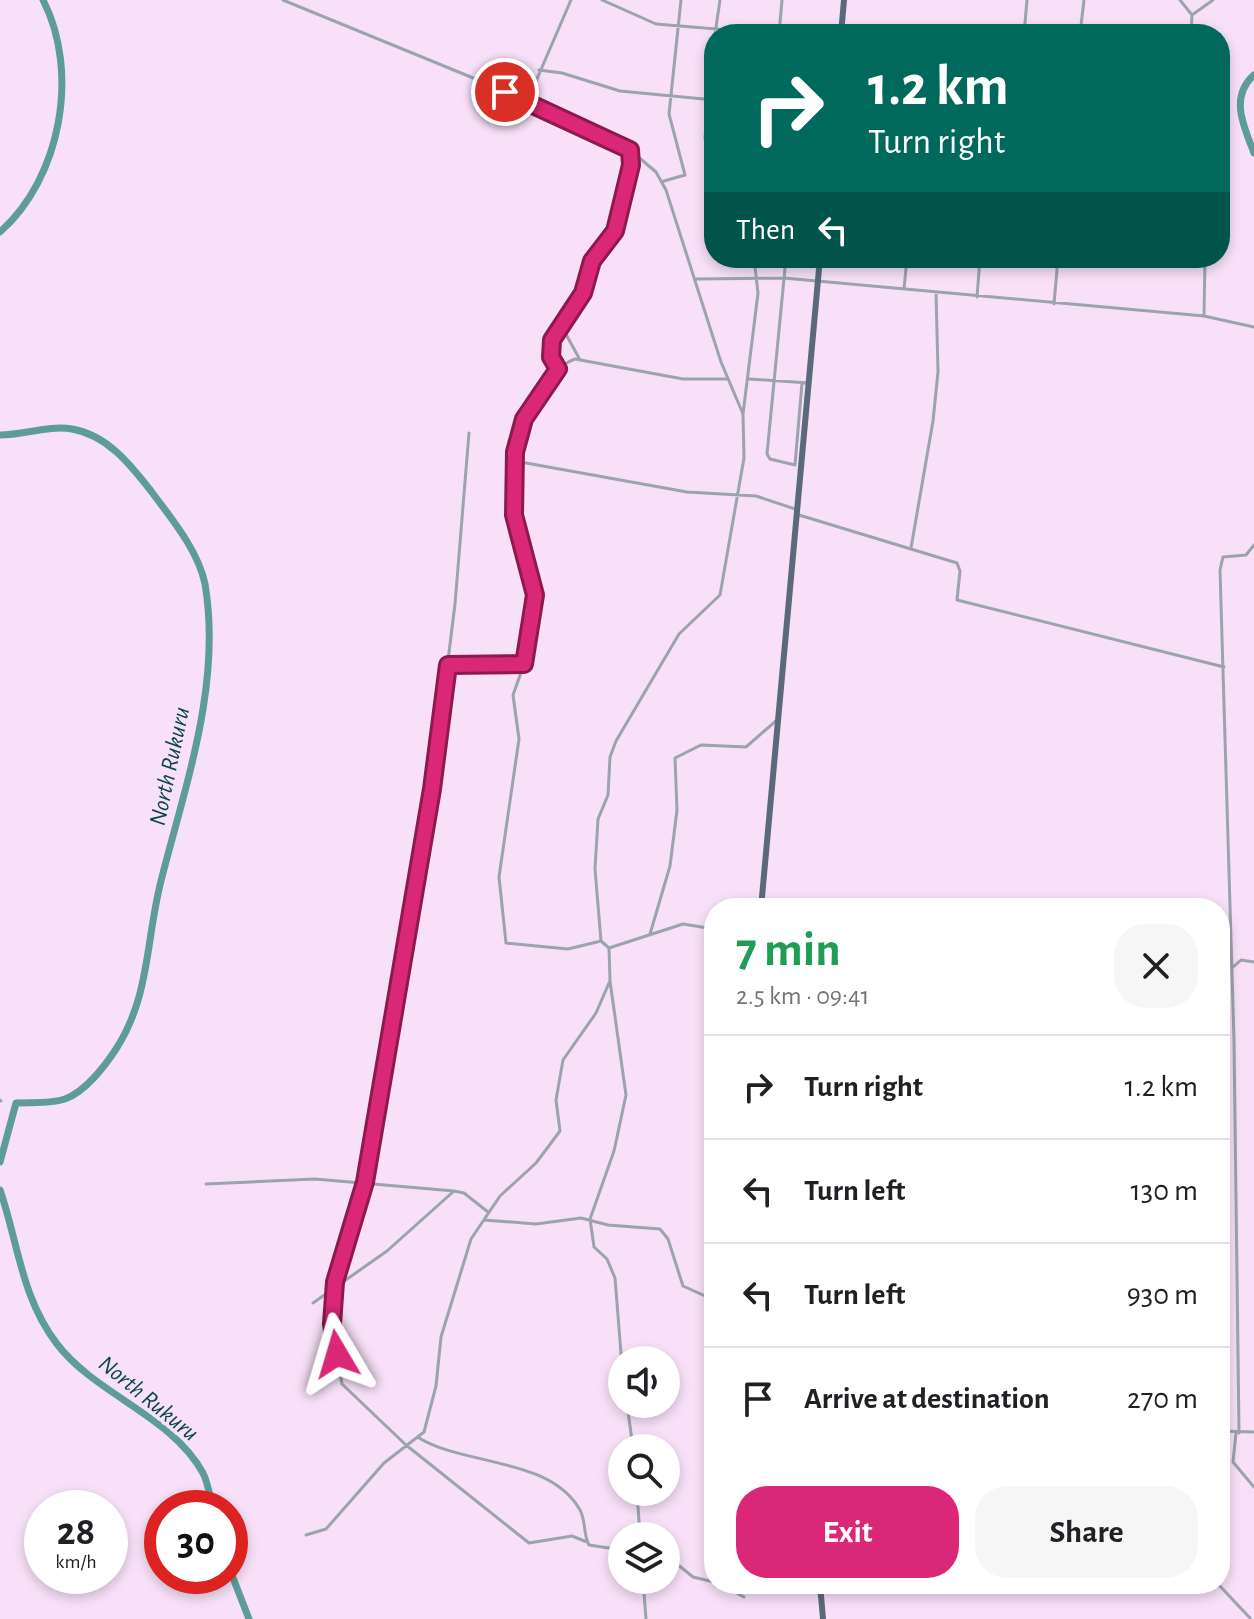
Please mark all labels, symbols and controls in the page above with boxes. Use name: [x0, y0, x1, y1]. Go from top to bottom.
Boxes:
icon: right: [736, 56, 840, 160]
pin: [471, 58, 539, 126]
text: 1.2 km: [868, 59, 1009, 115]
icon: arrive: [483, 70, 527, 114]
text: Turn right: [868, 124, 1005, 160]
icon: left: [811, 208, 855, 252]
text: Then: [736, 215, 795, 245]
water label: North Rukuru: [146, 705, 194, 828]
button: close: [1114, 924, 1198, 1008]
text: 7 min: [736, 927, 841, 975]
text: 2.5 km · 09:41: [736, 983, 869, 1009]
icon: right: [736, 1065, 780, 1109]
text: Turn right: [804, 1072, 923, 1102]
text: 1.2 km: [1125, 1072, 1198, 1102]
icon: left: [736, 1169, 780, 1213]
text: Turn left: [804, 1176, 905, 1206]
text: 130 m: [1131, 1176, 1198, 1206]
icon: left: [736, 1273, 780, 1317]
text: Turn left: [804, 1280, 905, 1310]
text: 930 m: [1127, 1280, 1198, 1310]
position arrow: [295, 1312, 379, 1396]
map controls: [608, 1346, 680, 1594]
button: sound: [608, 1346, 680, 1418]
water label: North Rukuru: [94, 1351, 203, 1446]
icon: arrive: [736, 1377, 780, 1421]
text: Arrive at destination: [804, 1384, 1050, 1414]
text: 270 m: [1127, 1384, 1198, 1414]
button: search: [608, 1434, 680, 1506]
button: Exit: [736, 1486, 959, 1578]
button: Share: [975, 1486, 1198, 1578]
speed limit sign: 30: [144, 1490, 248, 1594]
text: 28: [57, 1512, 95, 1552]
button: layers: [608, 1522, 680, 1594]
text: km/h: [55, 1552, 97, 1572]

